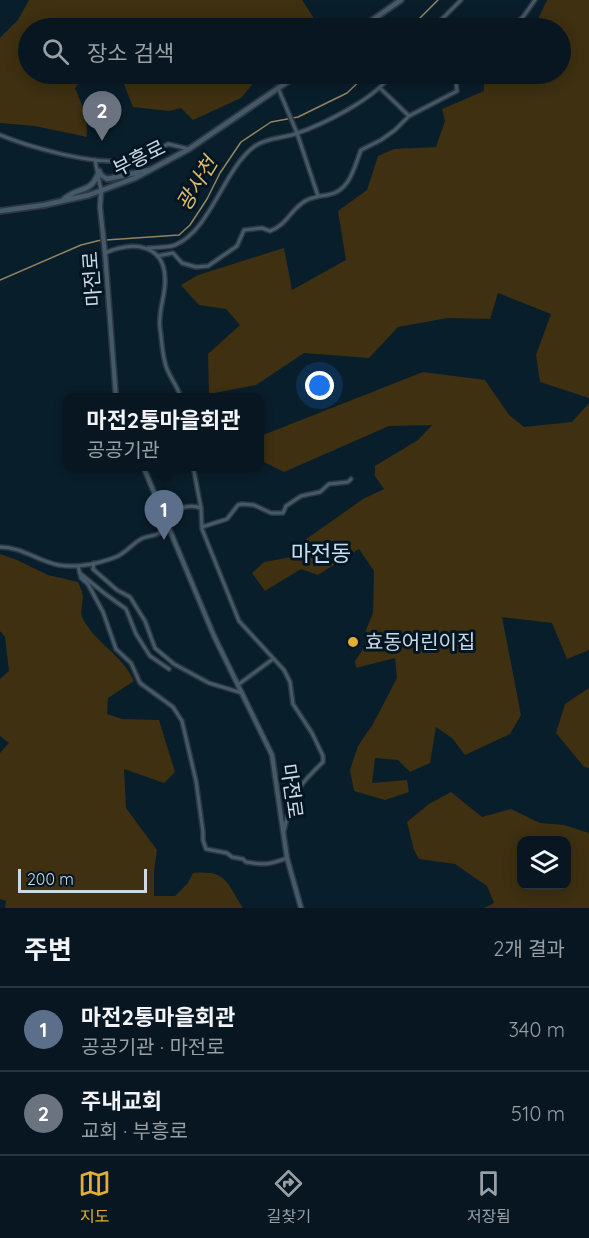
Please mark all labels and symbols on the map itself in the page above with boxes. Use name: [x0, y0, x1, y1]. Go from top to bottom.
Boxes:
pin: 2: [82, 92, 122, 141]
street label: 부흥로: [108, 134, 169, 181]
water label: 광사천: [170, 150, 224, 215]
street label: 마전로: [77, 251, 106, 307]
your location: [305, 371, 334, 400]
pin: 1: [144, 490, 184, 540]
district label: 마전동: [291, 539, 351, 567]
place label: 효동어린이집: [365, 629, 475, 654]
marker: 효동어린이집: [346, 635, 360, 649]
street label: 마전로: [276, 762, 309, 820]
scale bar: [18, 866, 147, 894]

